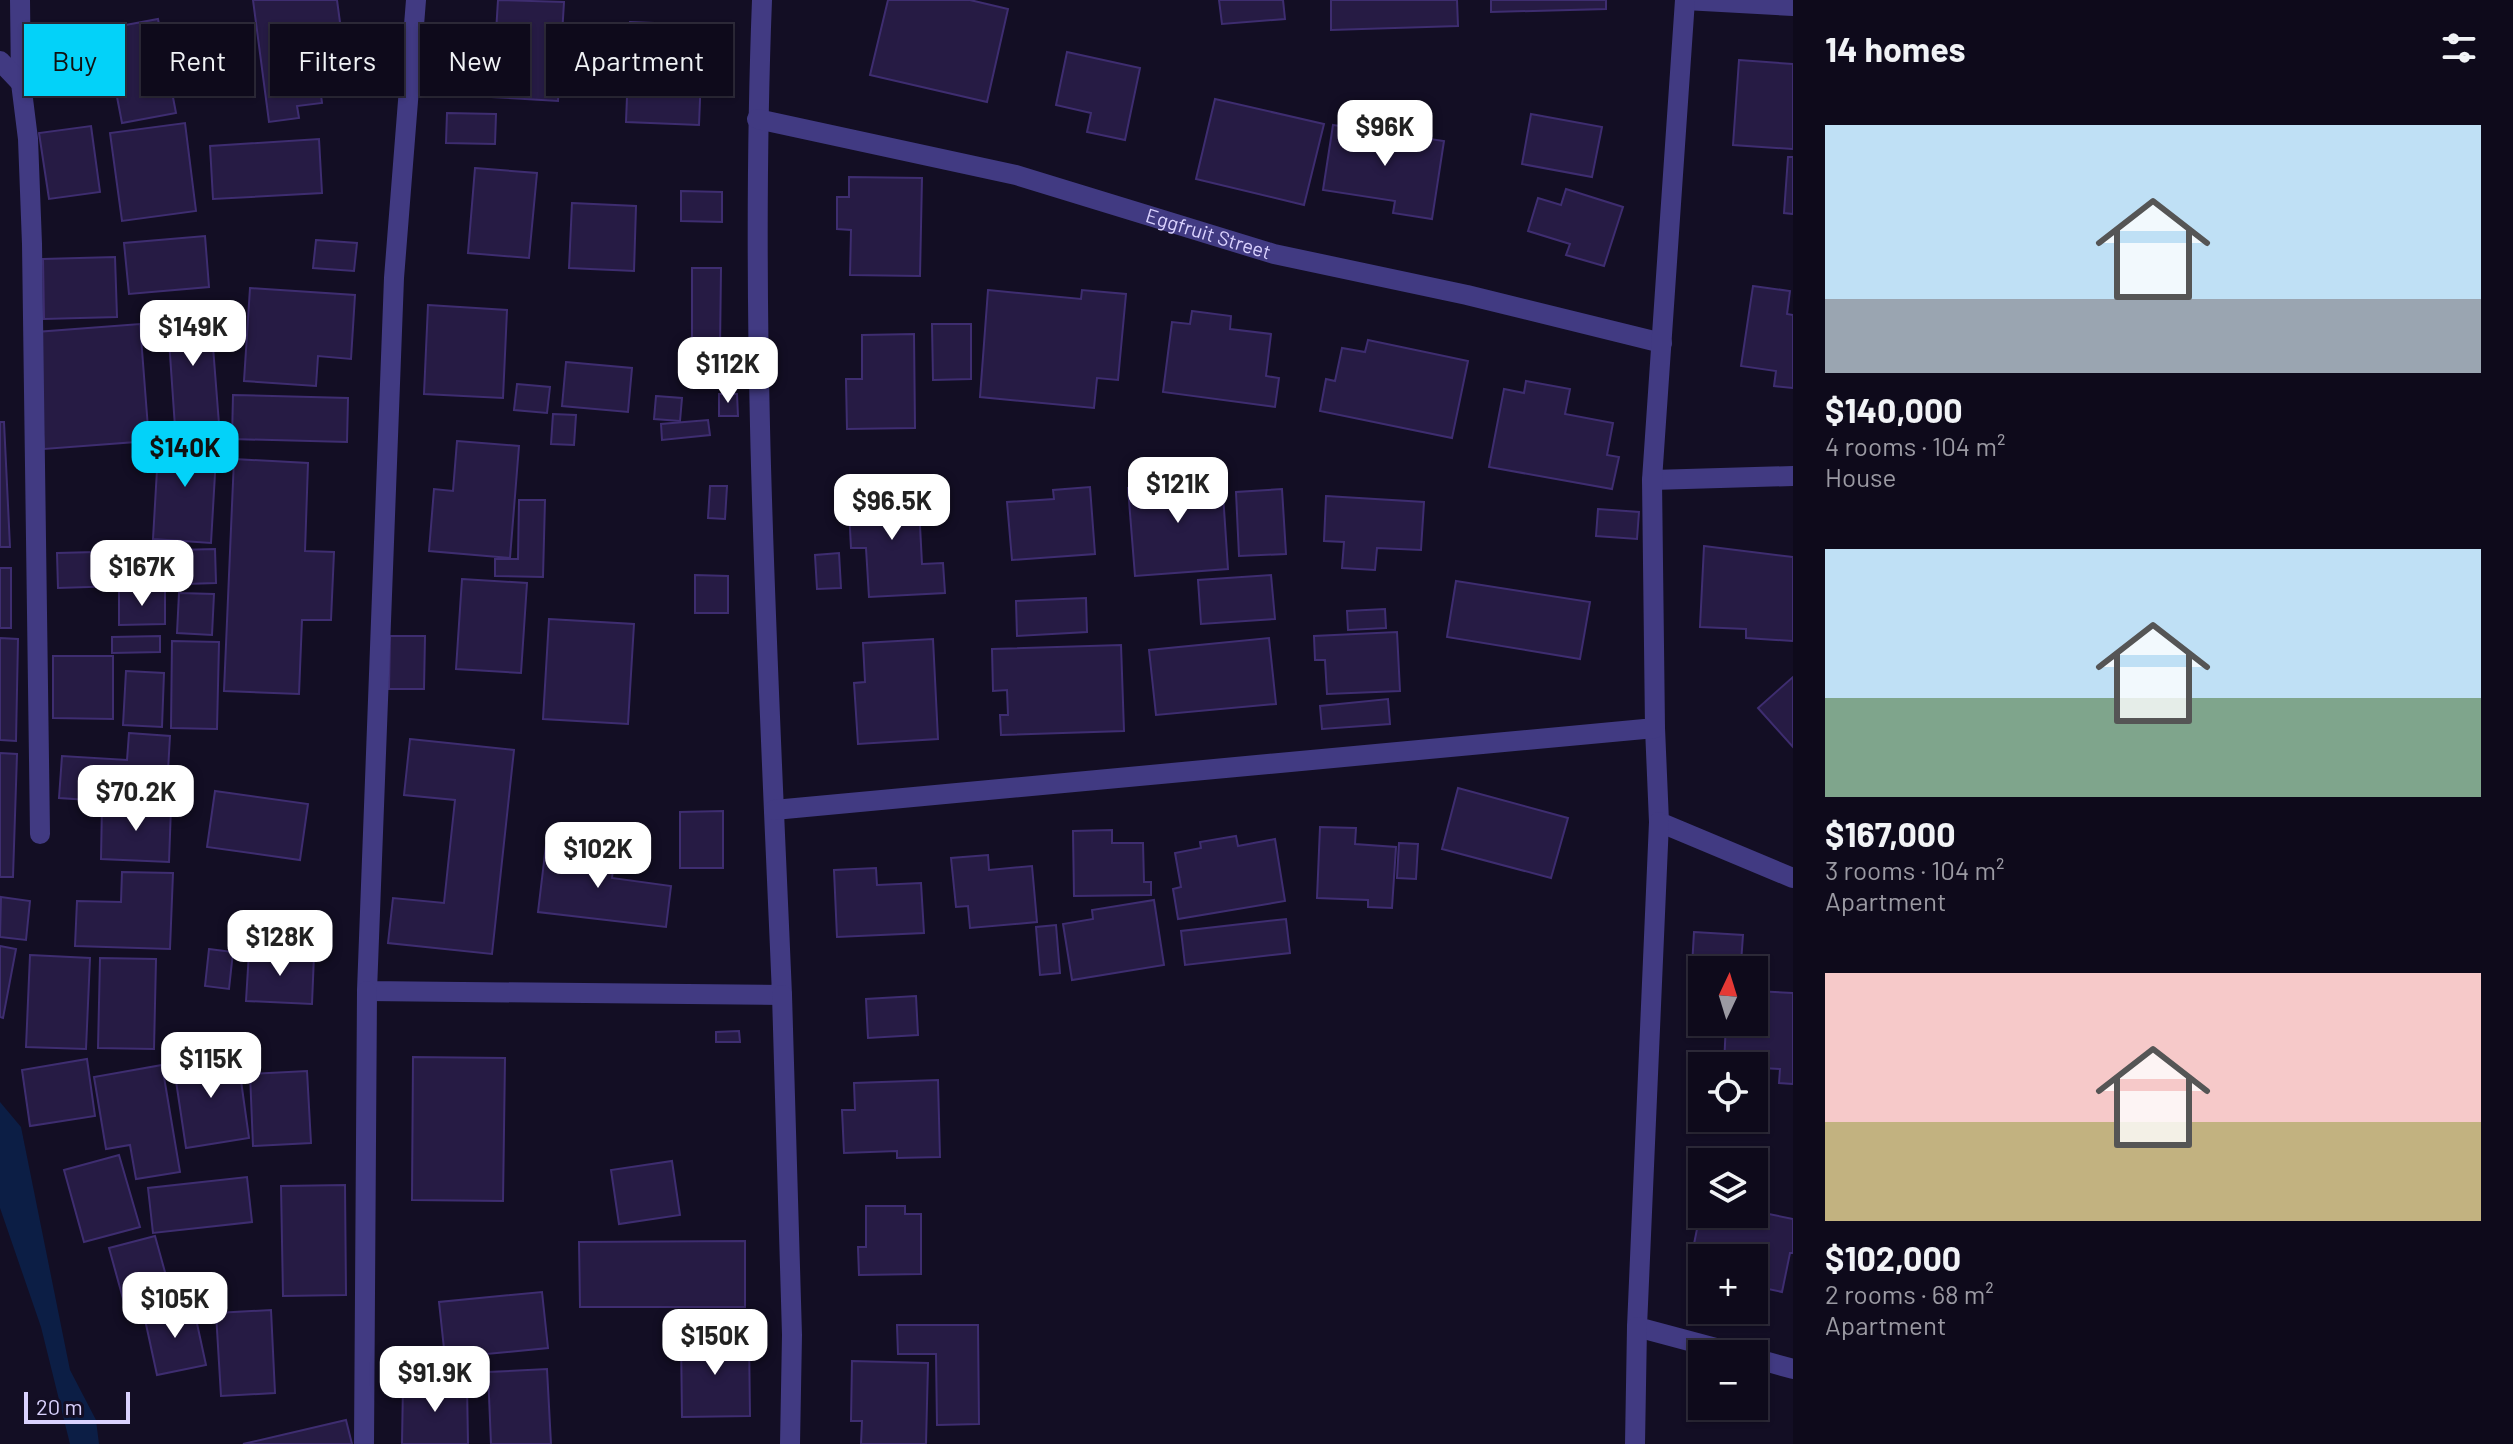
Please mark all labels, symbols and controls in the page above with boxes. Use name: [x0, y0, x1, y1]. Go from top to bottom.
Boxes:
chip: Buy: [24, 24, 125, 96]
chip: Rent: [141, 24, 254, 96]
chip: Filters: [270, 24, 404, 96]
chip: New: [420, 24, 530, 96]
chip: Apartment: [546, 24, 733, 96]
icon: filters: [2437, 26, 2481, 70]
text: 14 homes: [1825, 28, 1966, 69]
pin: $96K: [1338, 100, 1432, 168]
text: $96K: [1356, 110, 1414, 141]
icon: home: [2081, 177, 2225, 321]
street label: Eggfruit Street: [1143, 202, 1274, 263]
pin: $149K: [137, 300, 249, 368]
text: $149K: [158, 310, 228, 341]
pin: $112K: [672, 337, 784, 405]
text: $112K: [696, 347, 760, 378]
text: $140,000: [1825, 389, 1963, 430]
pin: $140K: [129, 421, 241, 489]
text: 4 rooms · 104 m²: [1825, 430, 2005, 461]
text: $140K: [150, 431, 220, 462]
pin: $121K: [1122, 457, 1234, 525]
text: House: [1825, 461, 1896, 492]
text: $121K: [1146, 467, 1210, 498]
pin: $96.5K: [827, 474, 957, 542]
text: $96.5K: [852, 484, 932, 515]
pin: $167K: [86, 540, 198, 608]
text: $167K: [108, 550, 176, 581]
icon: home: [2081, 601, 2225, 745]
pin: $70.2K: [71, 765, 201, 833]
text: $70.2K: [96, 775, 176, 806]
text: $167,000: [1825, 813, 1956, 854]
pin: $102K: [542, 822, 654, 890]
text: $102K: [563, 832, 633, 863]
text: 3 rooms · 104 m²: [1825, 854, 2004, 885]
text: Apartment: [1825, 885, 1946, 916]
pin: $128K: [224, 910, 336, 978]
text: $128K: [246, 920, 314, 951]
north arrow: [1688, 956, 1768, 1036]
map controls: [1688, 956, 1768, 1420]
icon: home: [2081, 1025, 2225, 1169]
pin: $115K: [155, 1032, 267, 1100]
text: $115K: [179, 1042, 243, 1073]
button: locate: [1688, 1052, 1768, 1132]
button: layers: [1688, 1148, 1768, 1228]
text: $102,000: [1825, 1237, 1961, 1278]
button: +: [1688, 1244, 1768, 1324]
pin: $105K: [119, 1272, 231, 1340]
text: 2 rooms · 68 m²: [1825, 1278, 1994, 1309]
text: $105K: [140, 1282, 210, 1313]
pin: $150K: [659, 1309, 771, 1377]
text: Apartment: [1825, 1309, 1946, 1340]
text: $150K: [680, 1319, 750, 1350]
button: −: [1688, 1340, 1768, 1420]
pin: $91.9K: [370, 1346, 500, 1414]
text: $91.9K: [398, 1356, 472, 1387]
scale bar: [24, 1388, 130, 1424]
text: 20 m: [36, 1393, 83, 1419]

